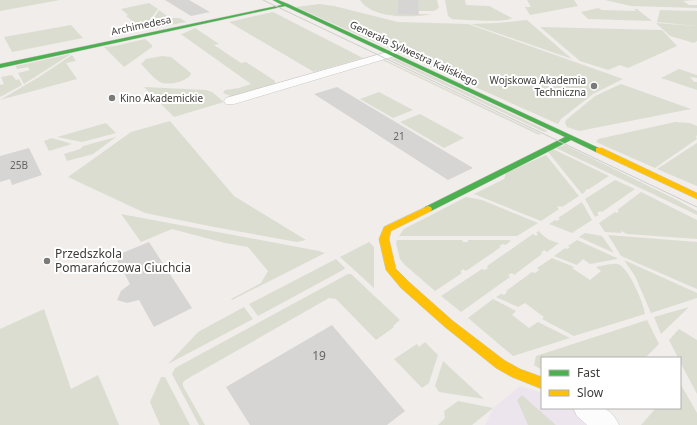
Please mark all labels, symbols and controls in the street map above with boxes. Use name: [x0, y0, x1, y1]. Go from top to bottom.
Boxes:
street label: Archimedesa: [110, 12, 172, 38]
street label: Generała Sylwestra Kaliskiego: [348, 17, 480, 89]
place label: Wojskowa Akademia Techniczna: [490, 73, 586, 99]
marker: Wojskowa Akademia Techniczna: [589, 81, 599, 91]
place label: Kino Akademickie: [120, 91, 203, 105]
marker: Kino Akademickie: [107, 93, 117, 103]
house number: 21: [393, 129, 405, 143]
house number: 25B: [10, 158, 28, 172]
place label: Przedszkola Pomarańczowa Ciuchcia: [55, 245, 191, 276]
marker: Przedszkola Pomarańczowa Ciuchcia: [42, 256, 52, 266]
house number: 19: [312, 347, 326, 364]
legend: [541, 357, 681, 409]
text: Fast: [577, 364, 601, 381]
text: Slow: [577, 384, 604, 401]

